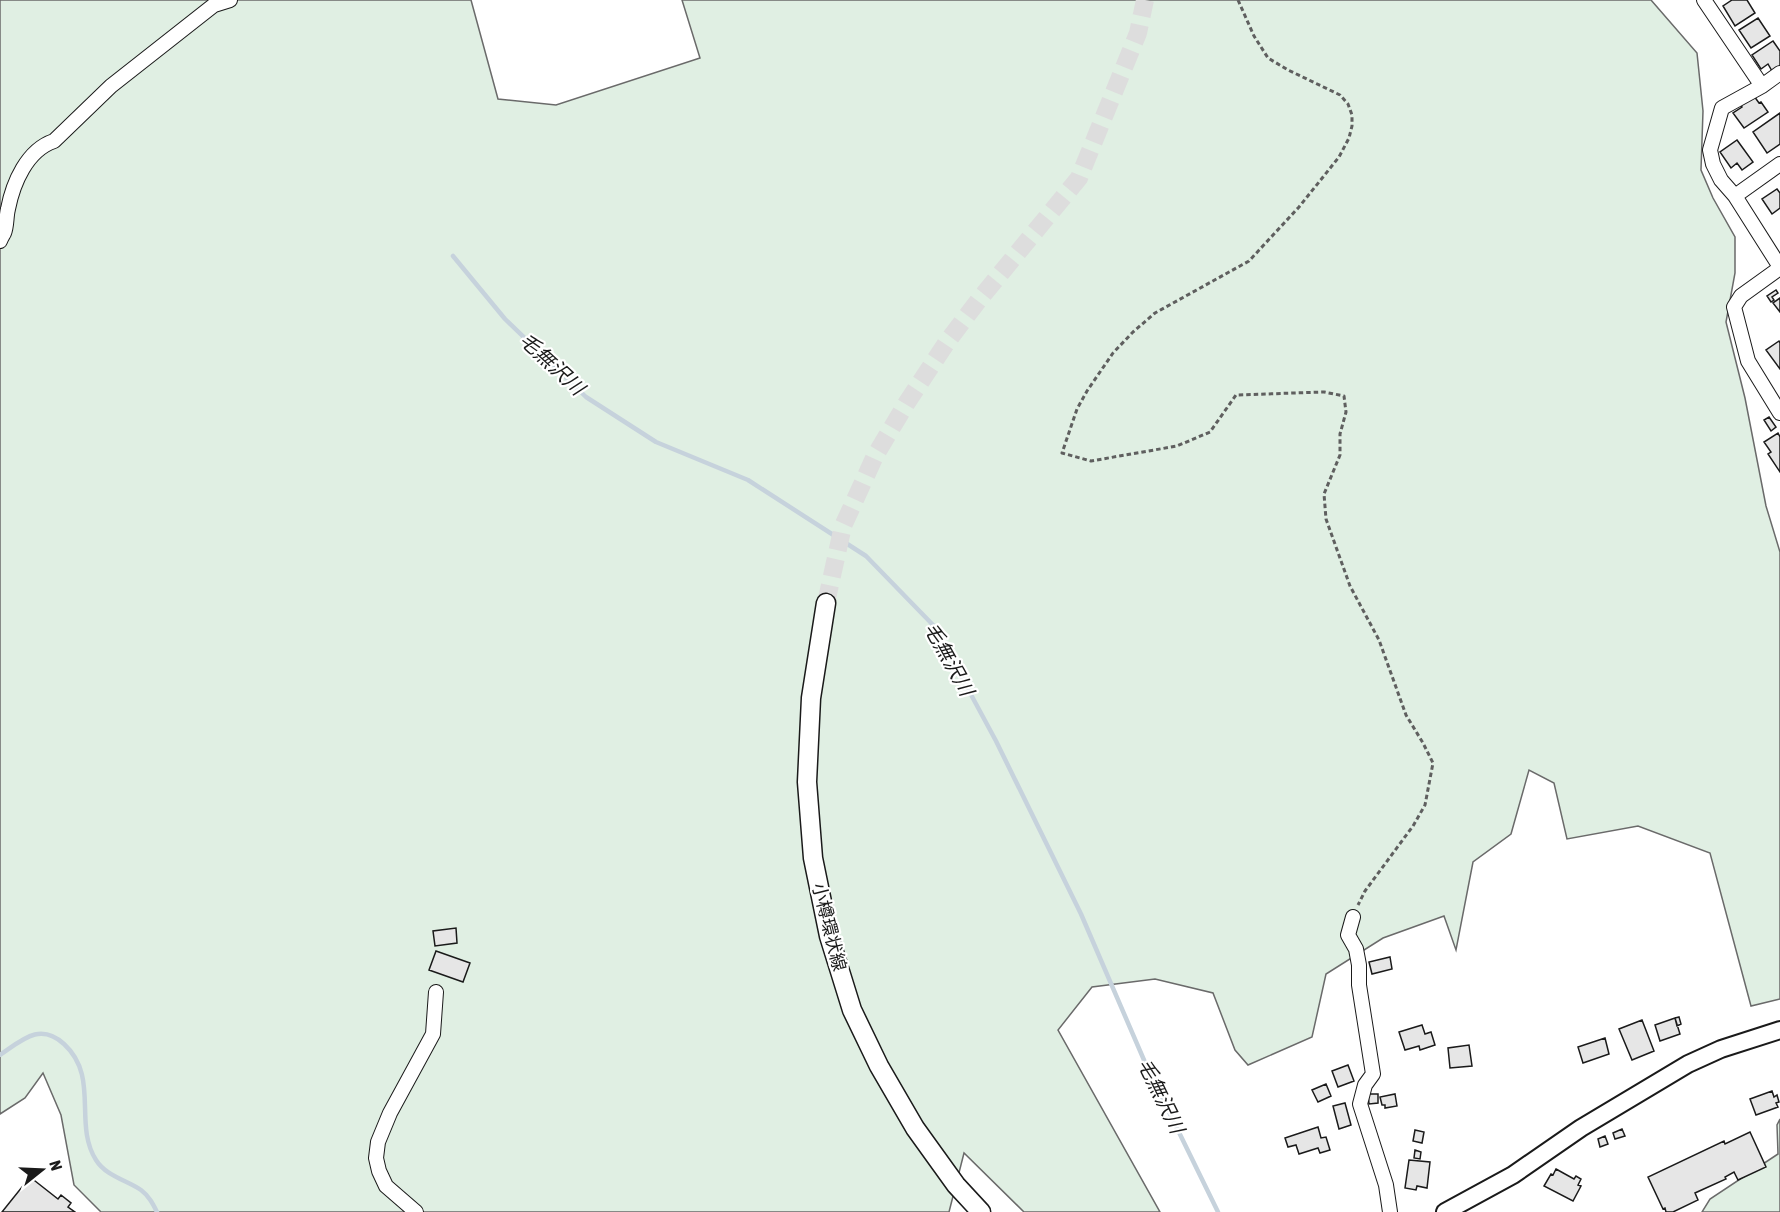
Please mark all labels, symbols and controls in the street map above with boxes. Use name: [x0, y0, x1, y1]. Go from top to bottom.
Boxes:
water label: 毛無沢川: [515, 328, 591, 401]
water label: 毛無沢川: [920, 618, 980, 701]
street label: 小樽環状線: [808, 881, 851, 973]
water label: 毛無沢川: [1134, 1055, 1190, 1139]
north arrow: [12, 1140, 72, 1200]
text: N: [46, 1158, 66, 1173]

